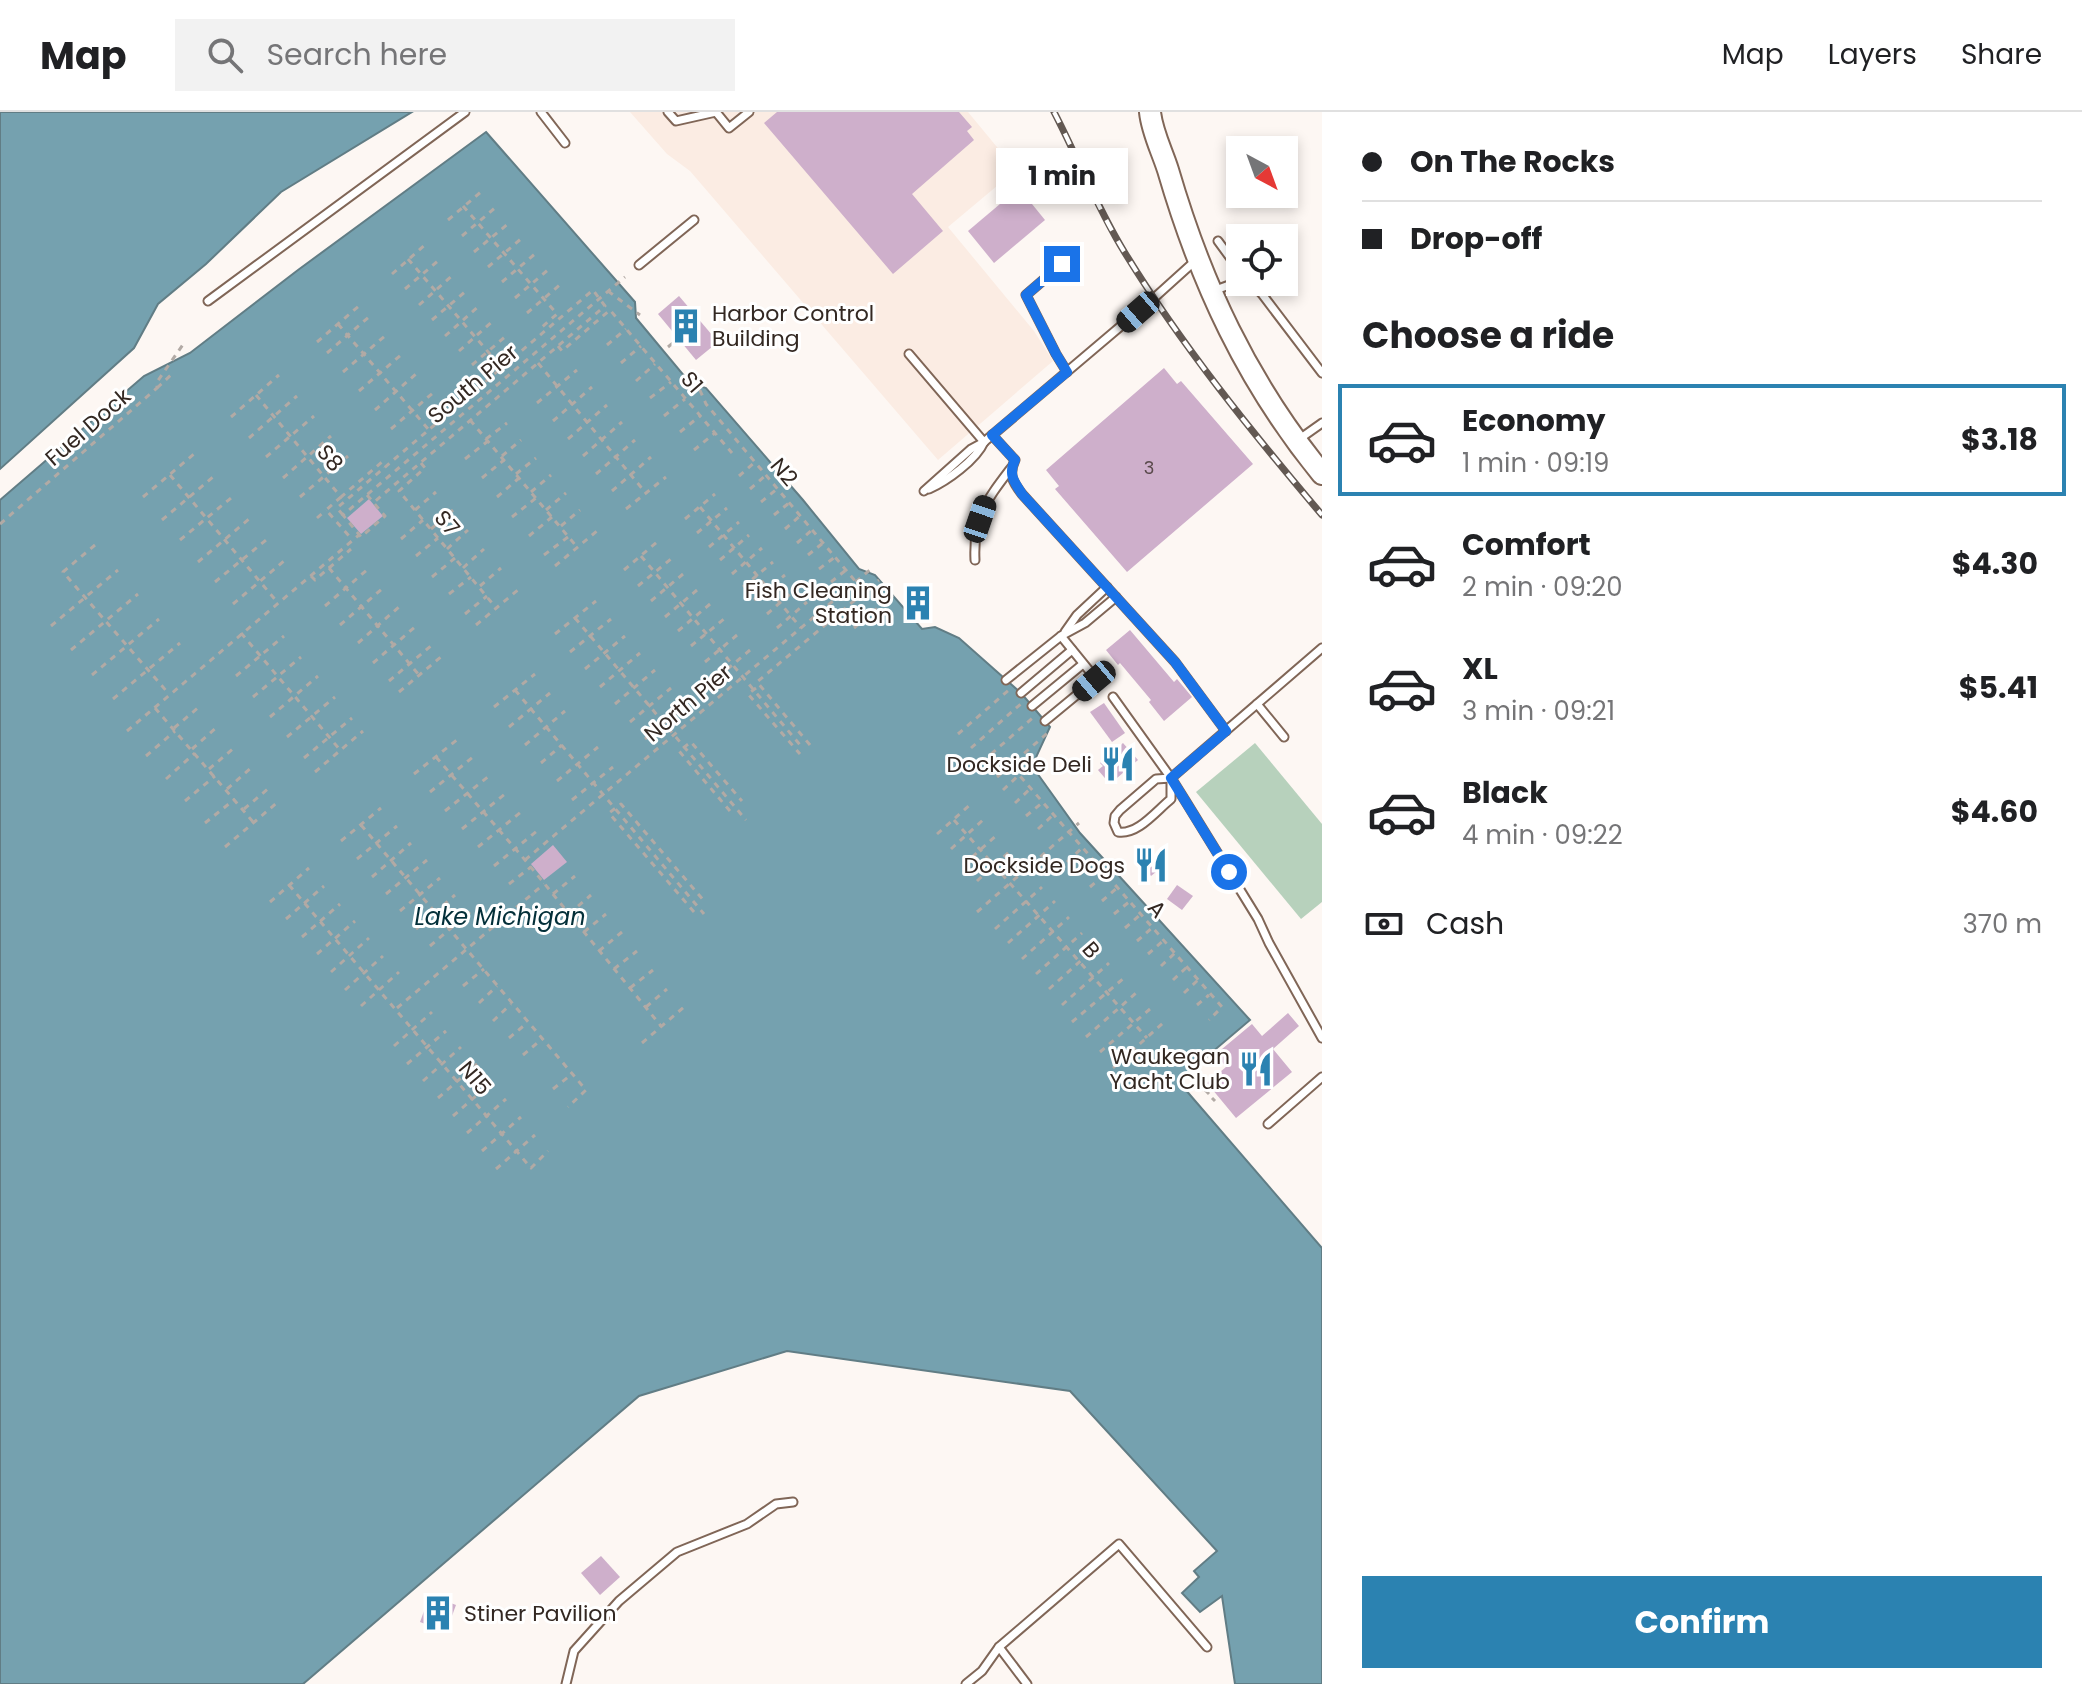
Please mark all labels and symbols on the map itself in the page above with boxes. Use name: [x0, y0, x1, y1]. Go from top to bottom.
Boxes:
north arrow: [1226, 136, 1298, 208]
callout: 1 min: [996, 148, 1128, 204]
route end: [1044, 246, 1080, 282]
car: [1112, 287, 1164, 337]
place label: Harbor Control Building: [712, 298, 874, 354]
building icon: Harbor Control Building: [667, 307, 705, 345]
street label: South Pier: [421, 337, 525, 431]
street label: S1: [674, 364, 710, 400]
street label: Fuel Dock: [38, 381, 138, 473]
street label: S8: [310, 438, 350, 478]
street label: N2: [763, 451, 805, 493]
house number: 3: [1144, 455, 1154, 480]
car: [961, 492, 999, 546]
street label: S7: [427, 503, 467, 543]
place label: Fish Cleaning Station: [745, 575, 892, 631]
building icon: Fish Cleaning Station: [899, 584, 937, 622]
car: [1068, 656, 1120, 706]
street label: North Pier: [638, 657, 738, 749]
restaurant icon: Dockside Deli: [1099, 745, 1137, 783]
place label: Dockside Deli: [946, 749, 1092, 780]
restaurant icon: Dockside Dogs: [1132, 846, 1170, 884]
place label: Dockside Dogs: [963, 850, 1125, 881]
route start: [1211, 854, 1247, 890]
street label: A: [1140, 893, 1174, 925]
water label: Lake Michigan: [414, 900, 586, 933]
street label: B: [1075, 935, 1107, 965]
place label: Waukegan Yacht Club: [1110, 1041, 1230, 1097]
restaurant icon: Waukegan Yacht Club: [1237, 1050, 1275, 1088]
street label: N15: [451, 1054, 499, 1102]
building icon: Stiner Pavilion: [419, 1594, 457, 1632]
place label: Stiner Pavilion: [464, 1598, 616, 1629]

